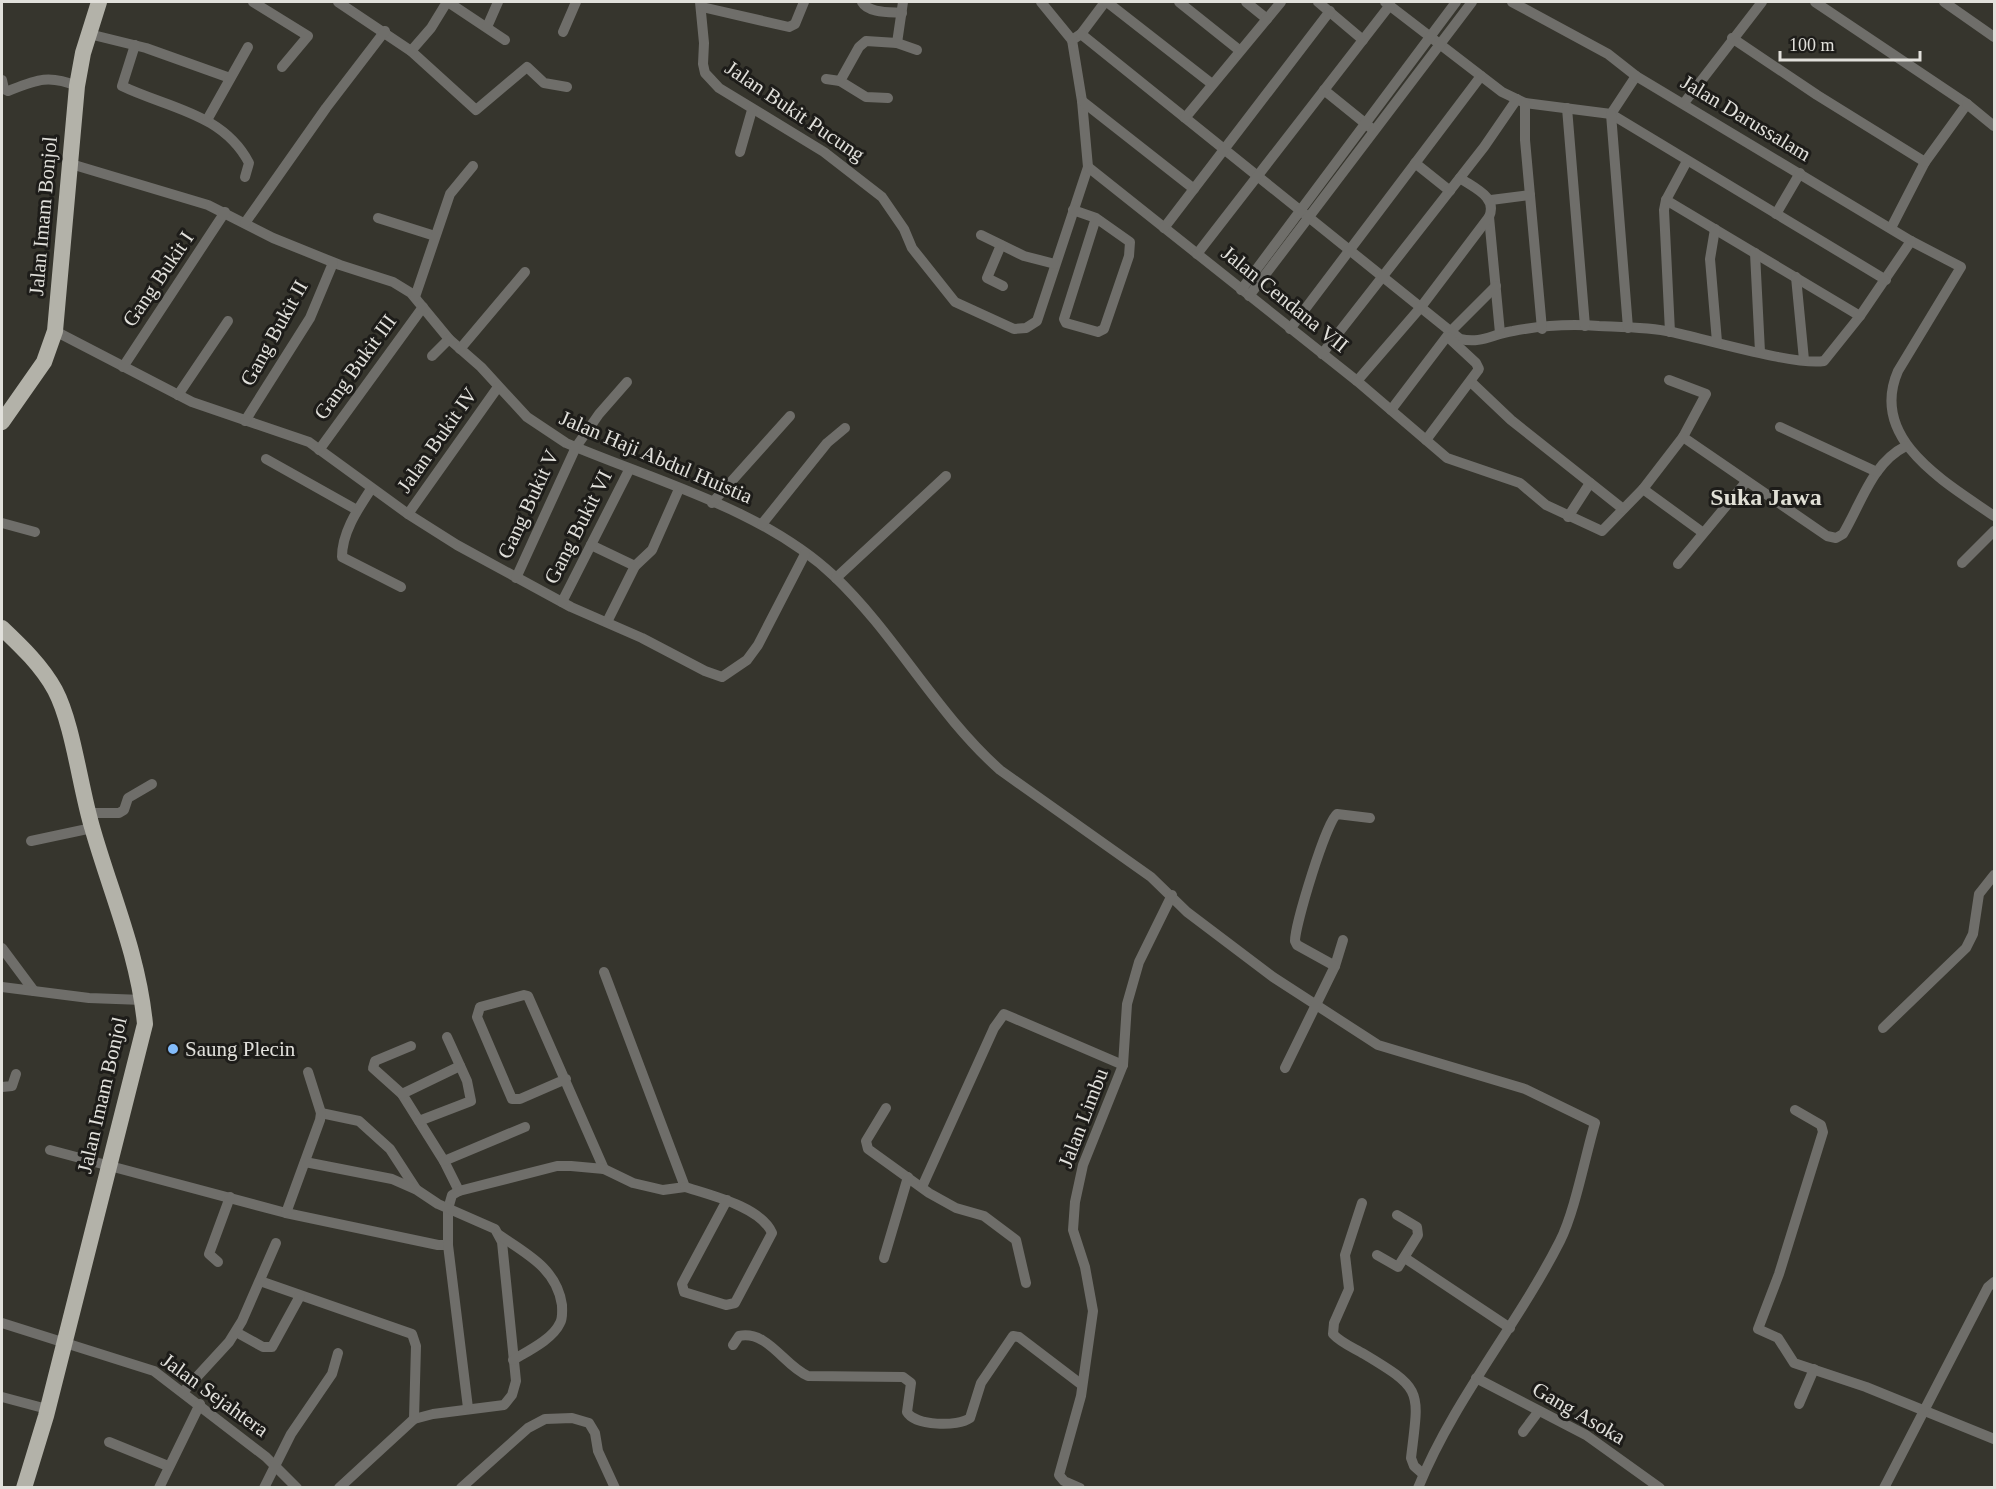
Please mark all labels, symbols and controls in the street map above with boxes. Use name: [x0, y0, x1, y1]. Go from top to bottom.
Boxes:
scale bar: [1780, 24, 1920, 62]
text: 100 m: [1789, 35, 1835, 55]
street label: Jalan Bukit Pucung: [721, 55, 870, 167]
street label: Jalan Darussalam: [1677, 70, 1815, 166]
street label: Jalan Imam Bonjol: [24, 135, 62, 297]
street label: Gang Bukit I: [117, 227, 199, 331]
street label: Jalan Cendana VII: [1217, 241, 1353, 357]
street label: Gang Bukit II: [235, 276, 313, 390]
street label: Gang Bukit III: [309, 310, 401, 424]
street label: Jalan Bukit IV: [392, 383, 482, 497]
street label: Jalan Haji Abdul Huistia: [556, 406, 757, 509]
street label: Gang Bukit V: [492, 446, 564, 562]
street label: Gang Bukit VI: [539, 466, 617, 588]
district label: Suka Jawa: [1710, 484, 1822, 510]
street label: Jalan Imam Bonjol: [72, 1014, 132, 1176]
place label: Saung Plecin: [185, 1037, 296, 1061]
marker: Saung Plecin: [166, 1042, 180, 1056]
street label: Jalan Limbu: [1053, 1065, 1113, 1171]
street label: Jalan Sejahtera: [157, 1348, 274, 1442]
street label: Gang Asoka: [1528, 1377, 1630, 1450]

